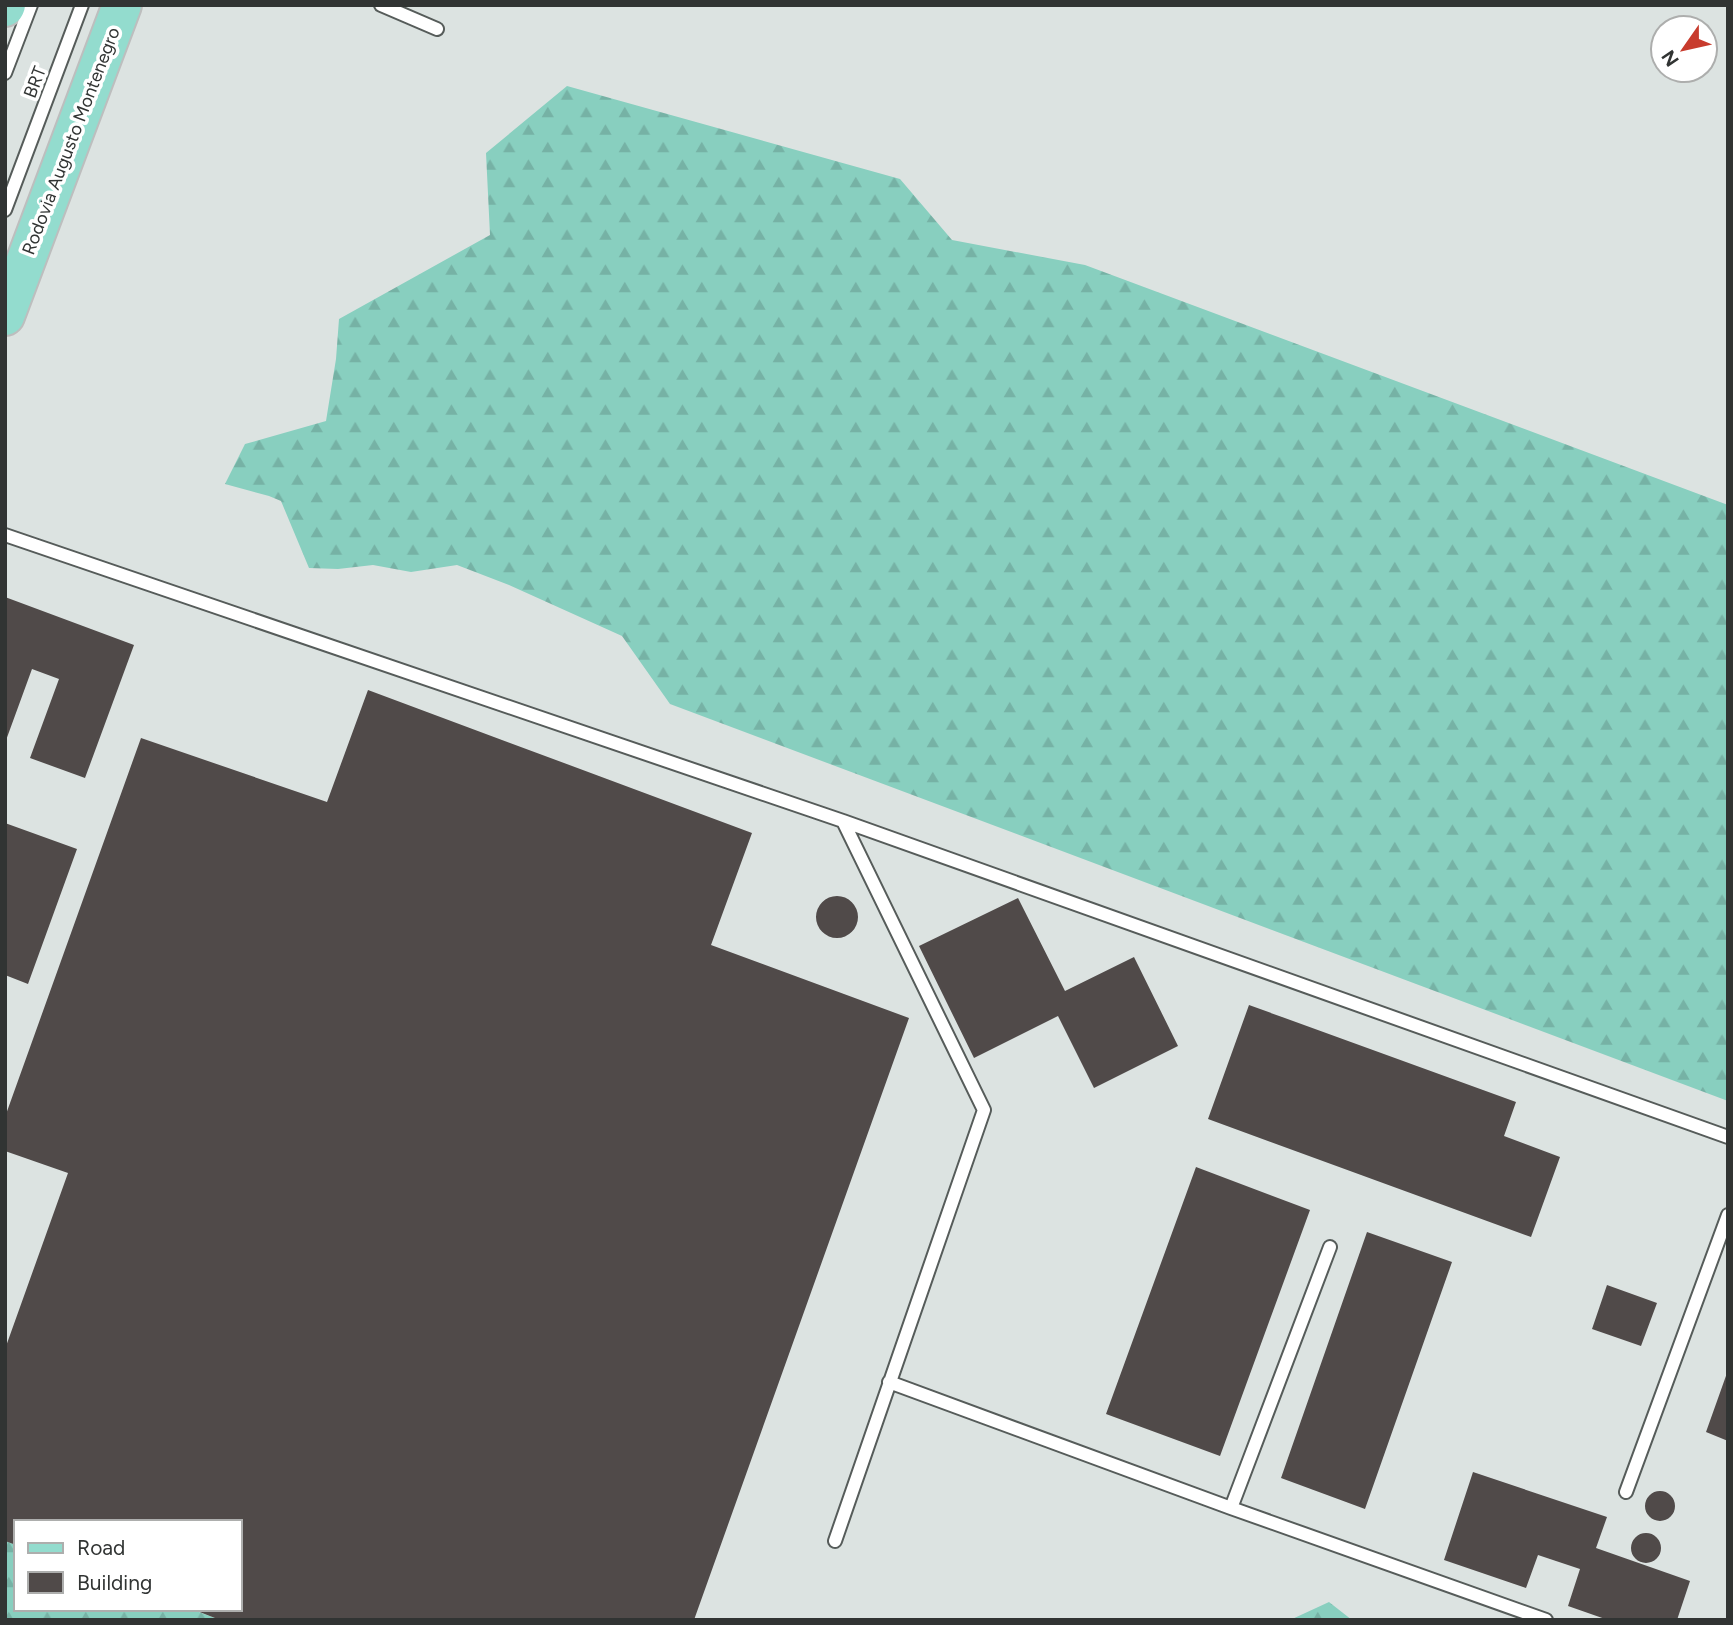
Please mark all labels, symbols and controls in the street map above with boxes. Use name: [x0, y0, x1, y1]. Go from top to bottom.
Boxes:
north arrow: [1649, 14, 1719, 84]
street label: Rodovia Augusto Montenegro: [17, 24, 125, 258]
text: N: [1657, 46, 1684, 71]
street label: BRT: [19, 63, 51, 101]
legend: [14, 1520, 242, 1611]
text: Road: [77, 1535, 125, 1560]
text: Building: [77, 1570, 152, 1595]

